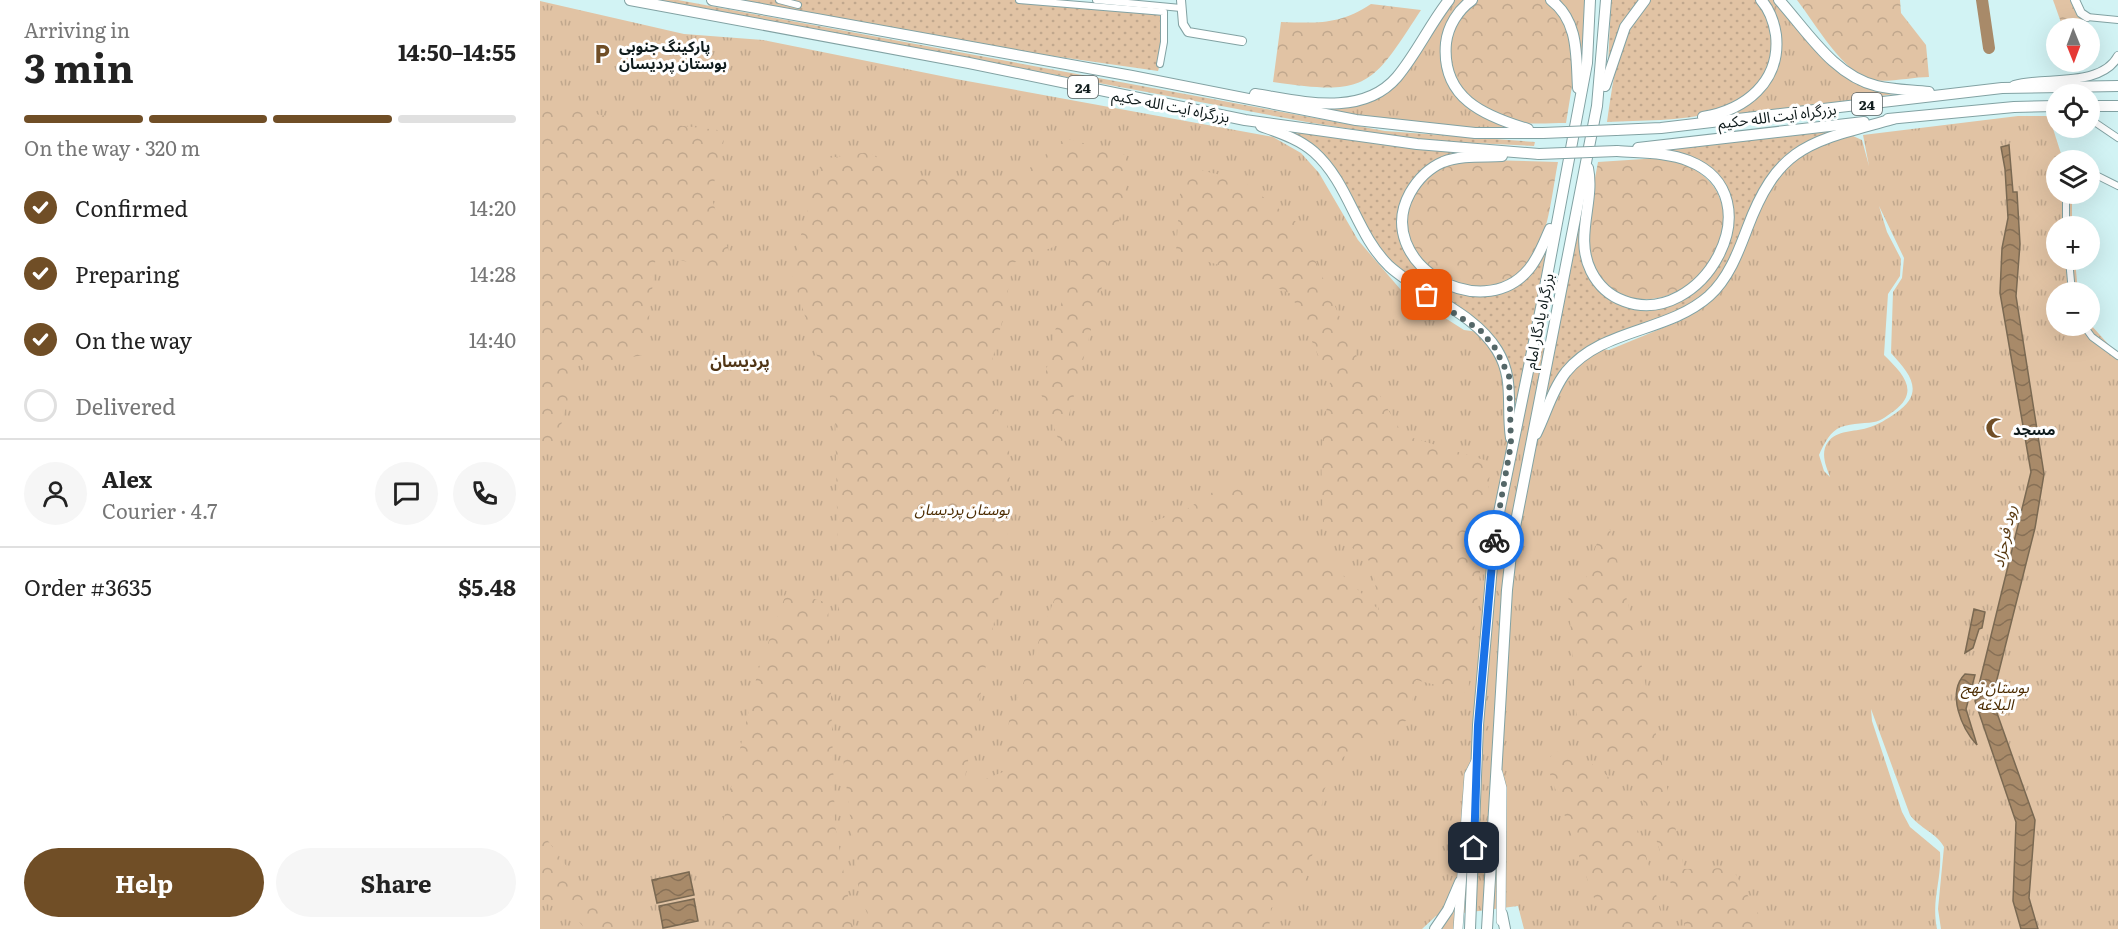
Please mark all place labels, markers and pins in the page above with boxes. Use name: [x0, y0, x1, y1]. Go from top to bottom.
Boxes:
place label: پارکینگ جنوبی بوستان پردیسان: [619, 34, 727, 74]
parking icon: پارکینگ جنوبی بوستان پردیسان: [590, 42, 614, 66]
pin: [1401, 269, 1452, 320]
mosque icon: مسجد: [1984, 416, 2008, 440]
place label: مسجد: [2013, 417, 2055, 440]
pin: [1448, 822, 1499, 873]

